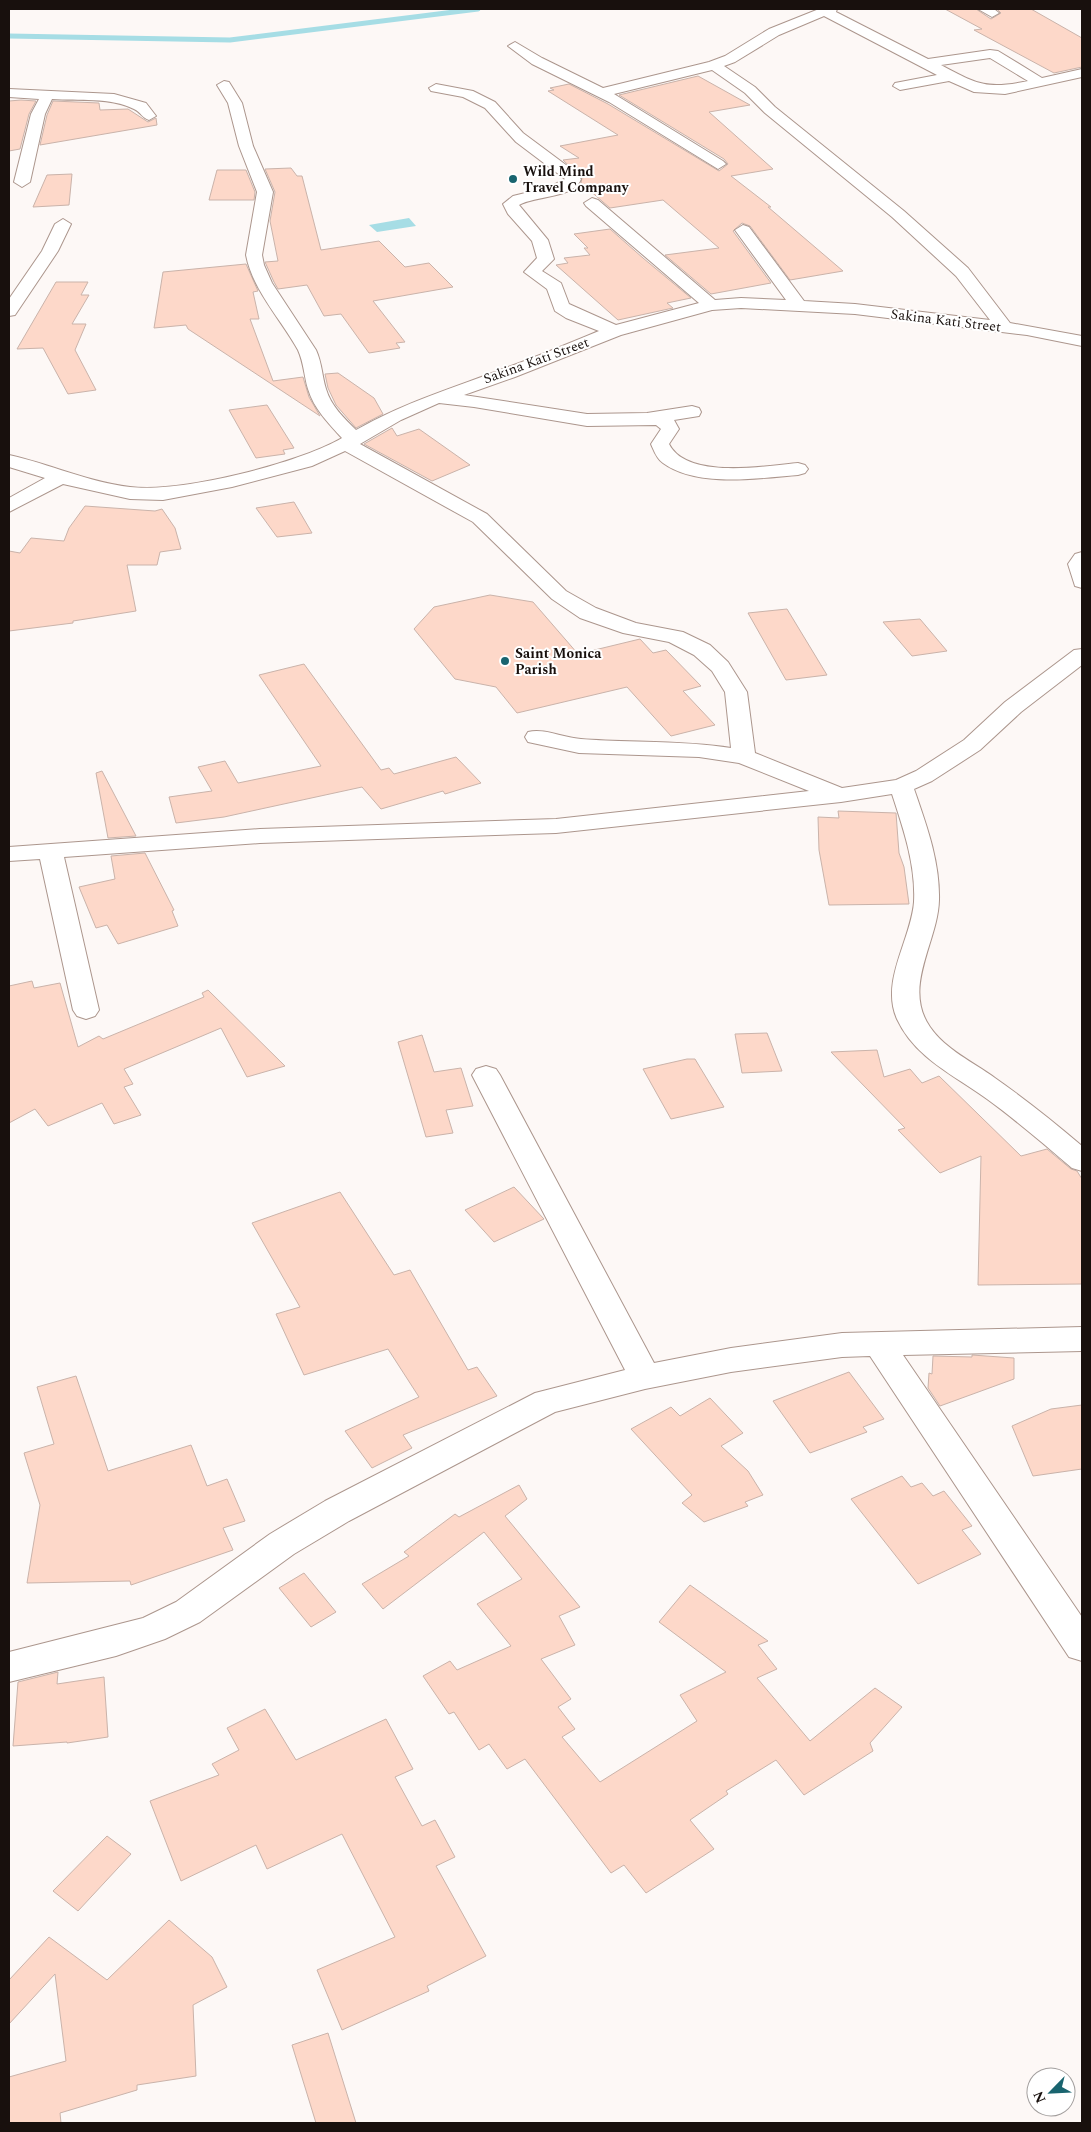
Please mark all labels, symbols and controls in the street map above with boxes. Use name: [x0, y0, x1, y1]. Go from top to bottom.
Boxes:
place label: Wild Mind Travel Company: [523, 161, 630, 198]
marker: Wild Mind Travel Company: [507, 173, 519, 185]
street label: Sakina Kati Street: [890, 303, 1002, 338]
street label: Sakina Kati Street: [480, 332, 592, 389]
place label: Saint Monica Parish: [515, 643, 602, 680]
marker: Saint Monica Parish: [499, 655, 511, 667]
north arrow: [1026, 2067, 1076, 2117]
text: N: [1028, 2088, 1051, 2107]

